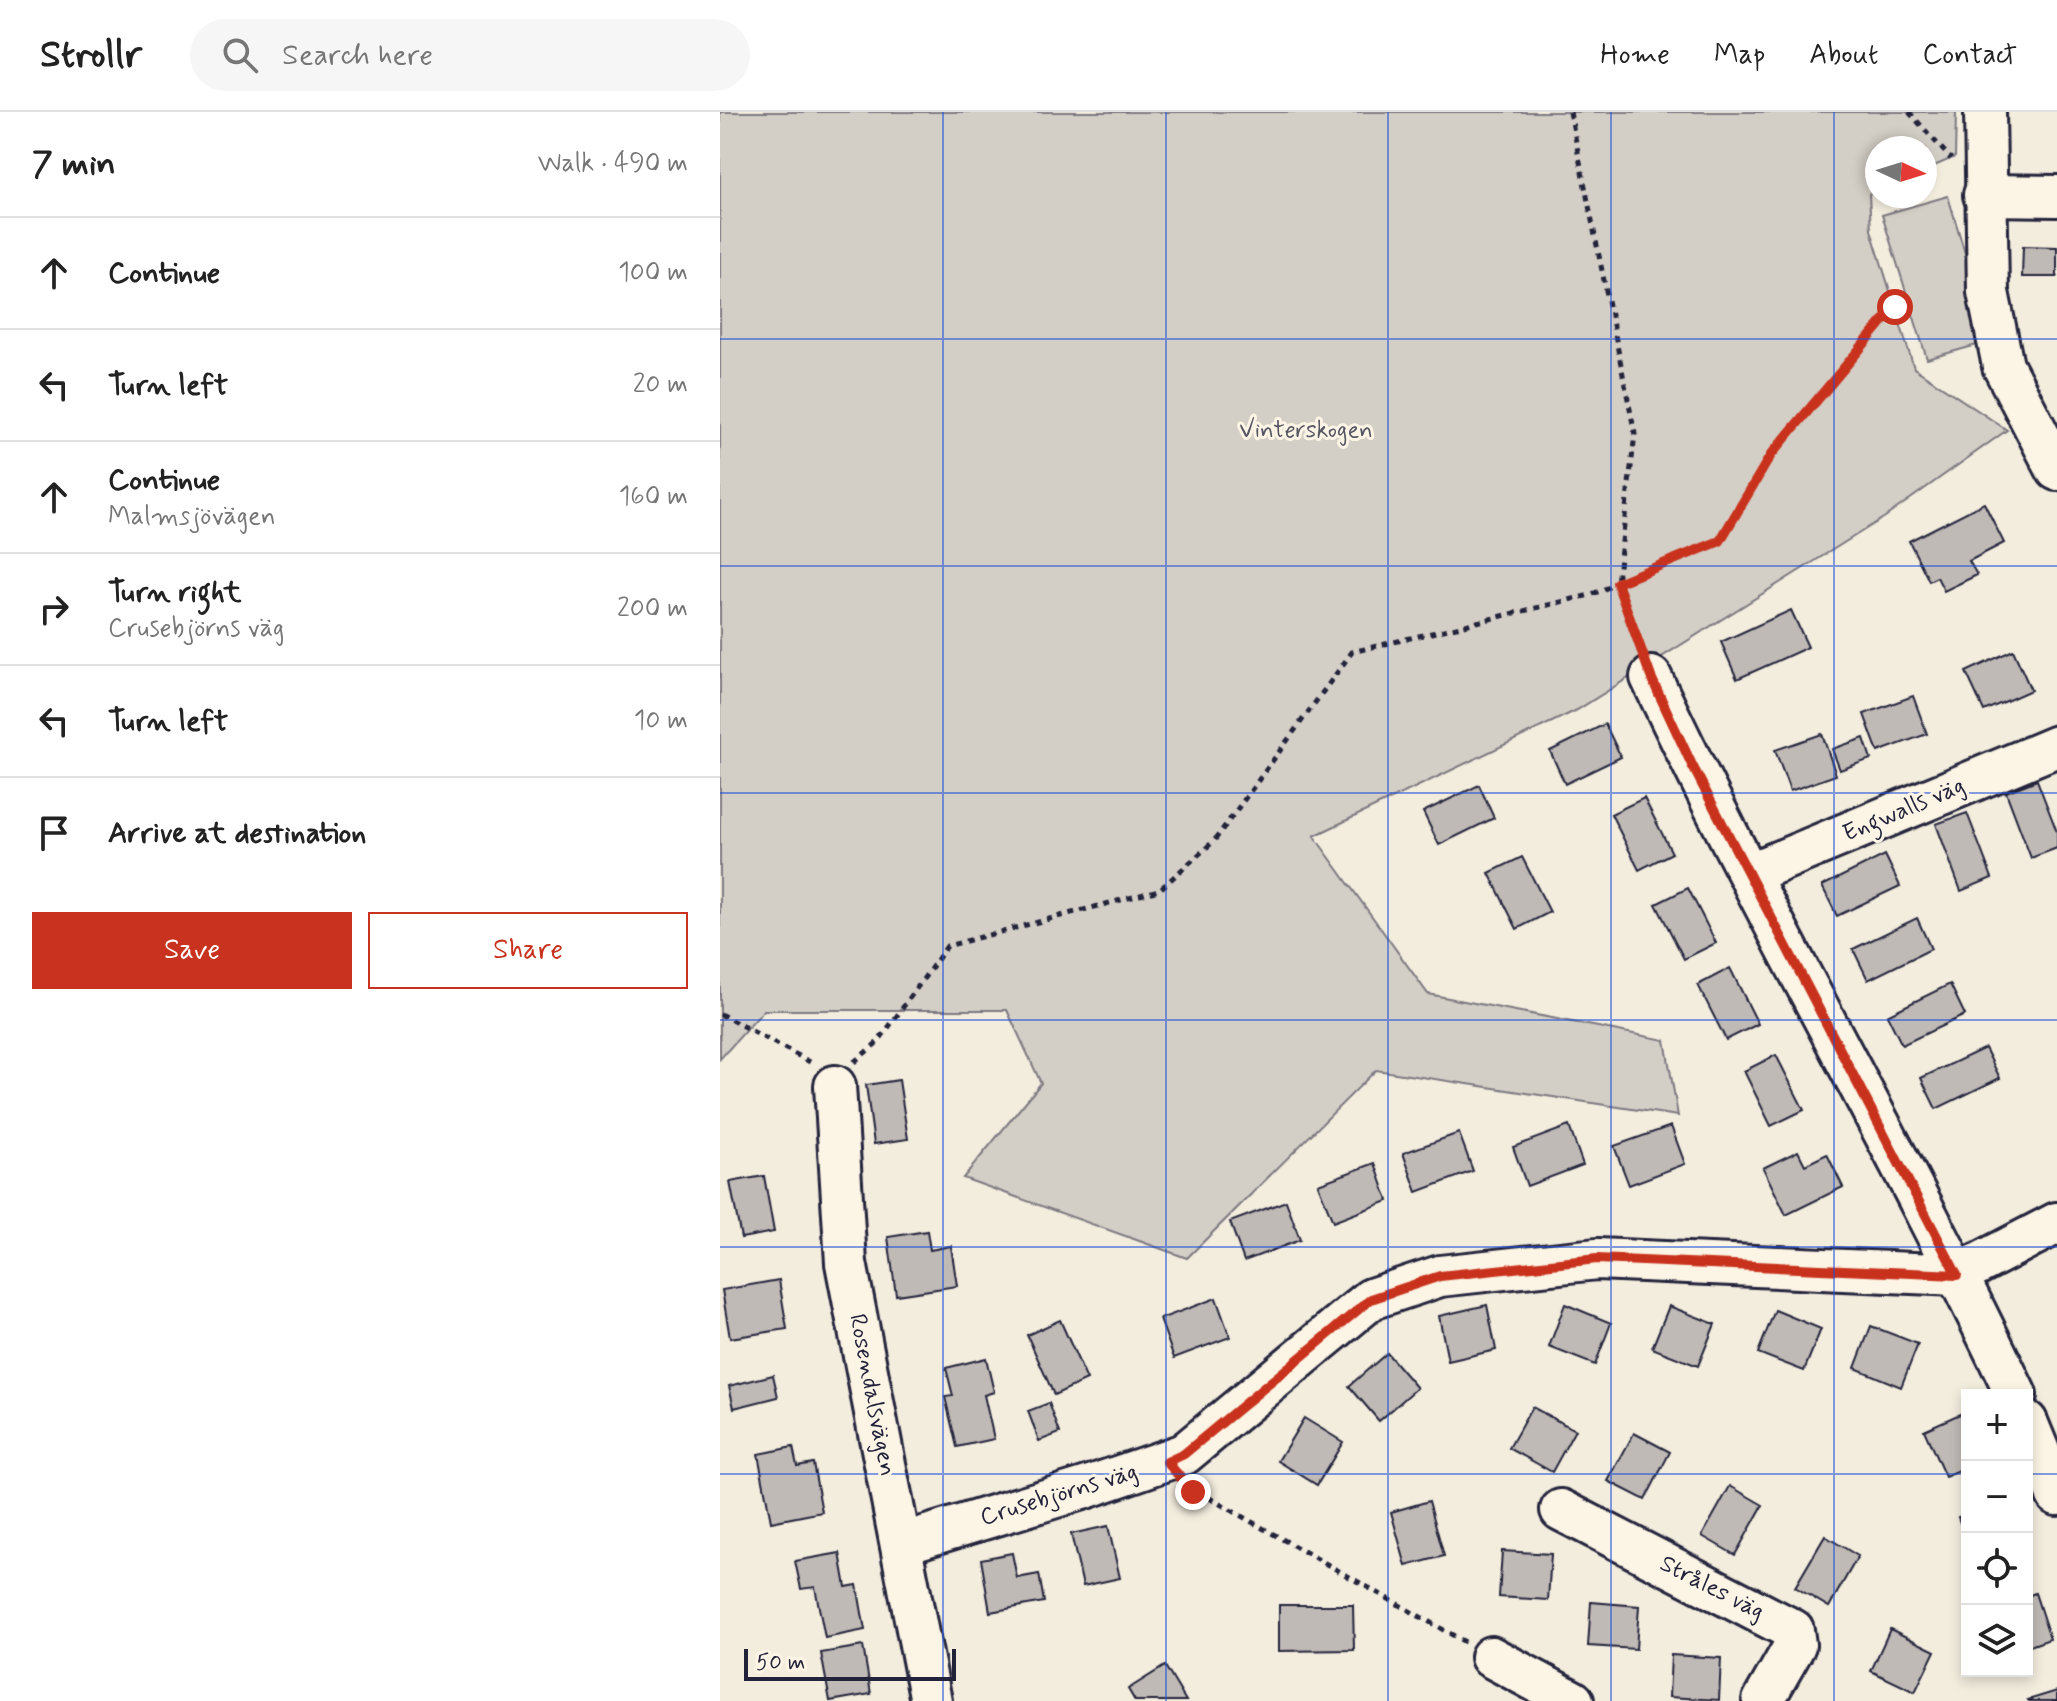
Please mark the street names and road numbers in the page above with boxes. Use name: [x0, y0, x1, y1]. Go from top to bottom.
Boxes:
street label: Engwalls väg: [1838, 770, 1971, 852]
street label: Rosendalsvägen: [841, 1311, 903, 1479]
street label: Crusebjörns väg: [977, 1456, 1141, 1534]
street label: Stråles väg: [1654, 1548, 1770, 1628]

